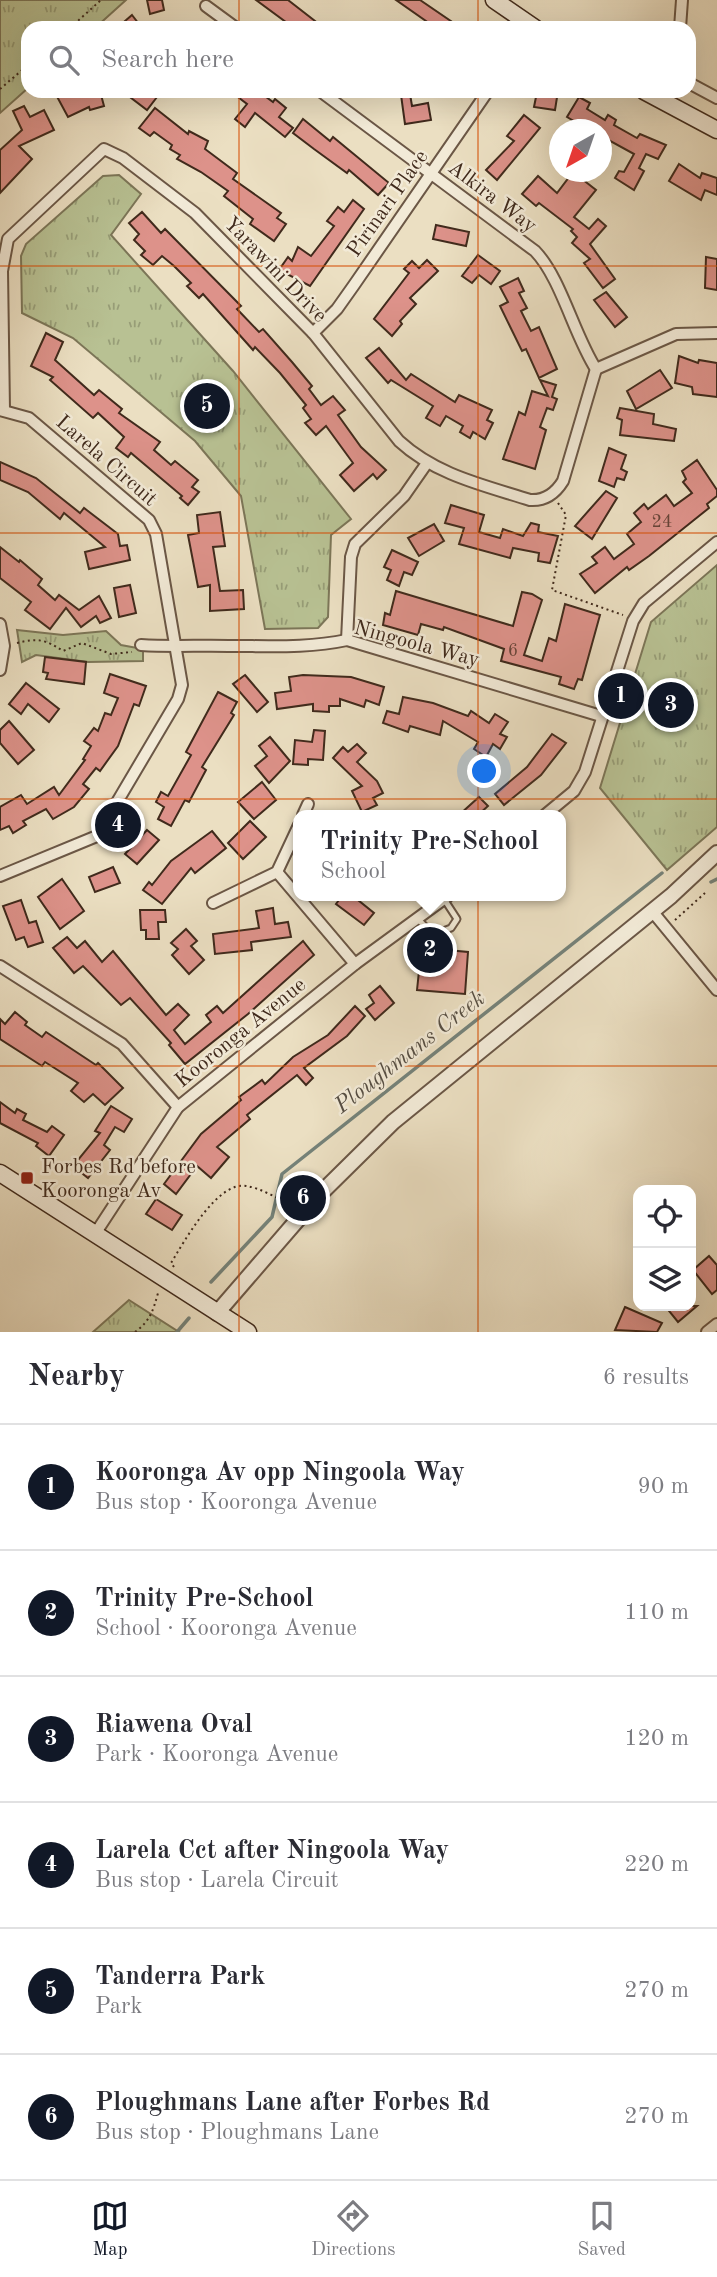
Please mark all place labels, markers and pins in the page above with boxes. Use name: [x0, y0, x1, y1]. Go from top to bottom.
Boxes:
pin: 5: [184, 380, 230, 432]
pin: 1: [598, 670, 644, 722]
pin: 3: [648, 679, 694, 731]
pin: 4: [95, 799, 141, 851]
pin: 2: [407, 924, 453, 976]
place label: Forbes Rd before Kooronga Av: [41, 1157, 196, 1202]
marker: Forbes Rd before Kooronga Av: [19, 1170, 35, 1186]
pin: 6: [280, 1172, 326, 1224]

